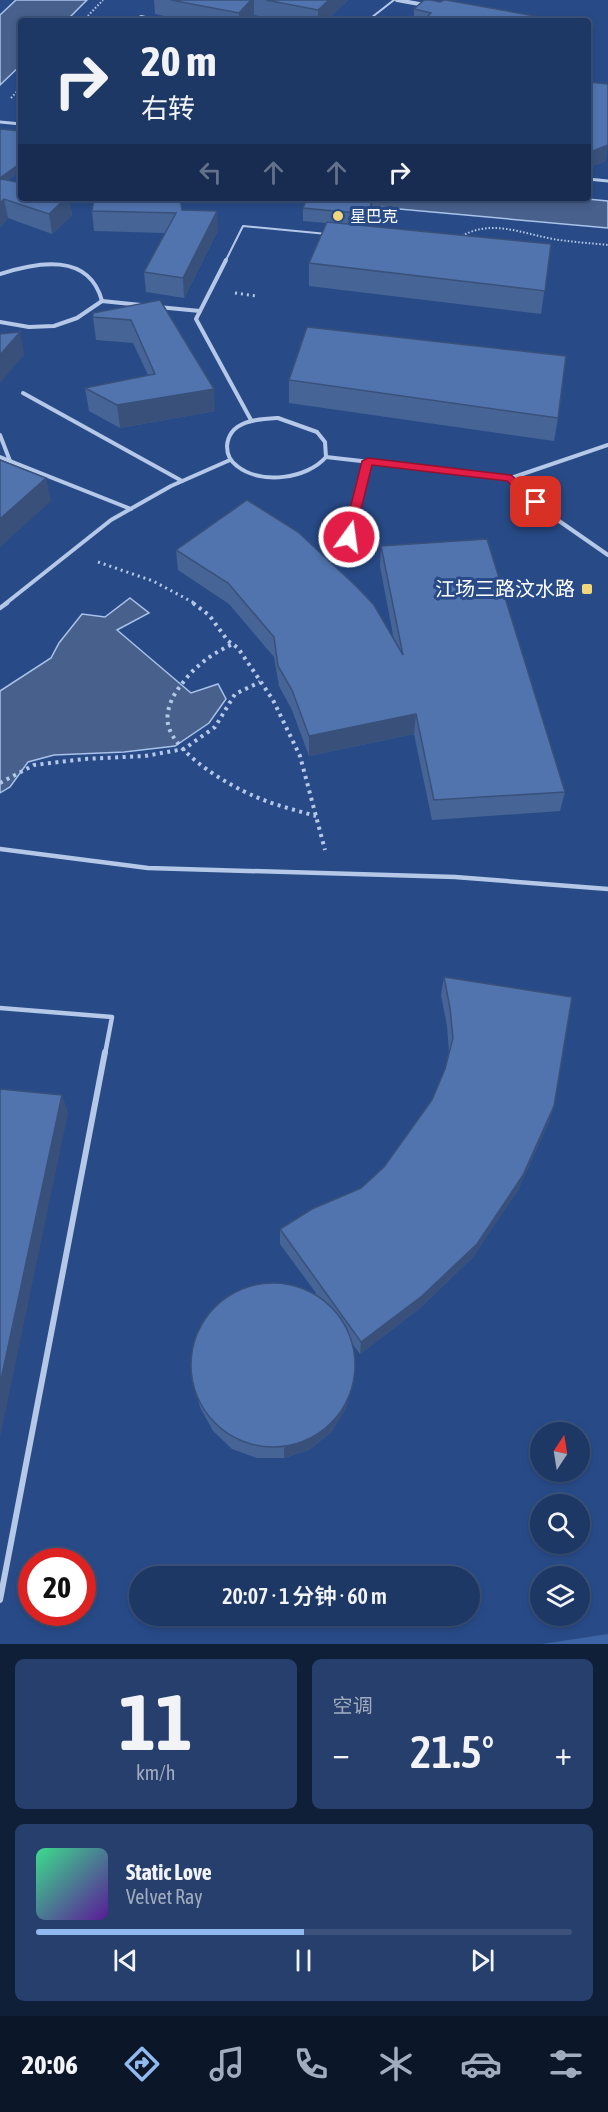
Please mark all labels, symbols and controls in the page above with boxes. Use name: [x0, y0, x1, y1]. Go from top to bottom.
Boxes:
text: 20 m: [141, 37, 216, 85]
icon: right: [42, 42, 120, 120]
text: 右转: [141, 93, 195, 124]
icon: left: [194, 156, 227, 189]
icon: ahead: [257, 156, 290, 189]
icon: ahead: [320, 156, 353, 189]
icon: right: [383, 156, 416, 189]
place label: 星巴克: [350, 207, 398, 225]
marker: 星巴克: [331, 209, 345, 223]
pin: [510, 476, 561, 527]
icon: arrive: [519, 485, 552, 518]
position arrow: [317, 505, 381, 569]
place label: 江场三路汶水路: [435, 577, 575, 600]
marker: 江场三路汶水路: [580, 582, 594, 596]
north arrow: [530, 1422, 590, 1482]
map controls: [530, 1422, 590, 1626]
button: search: [530, 1494, 590, 1554]
speed limit sign: 20: [18, 1548, 96, 1626]
button: layers: [530, 1566, 590, 1626]
text: 20:07 · 1 分钟 · 60 m: [222, 1583, 387, 1609]
text: 11: [119, 1677, 192, 1767]
text: 空调: [333, 1694, 373, 1717]
text: 21.5°: [410, 1726, 494, 1778]
text: −: [333, 1734, 350, 1772]
text: +: [555, 1734, 572, 1772]
text: km/h: [136, 1761, 176, 1784]
text: Static Love: [126, 1859, 212, 1885]
text: Velvet Ray: [126, 1885, 203, 1908]
icon: previous: [109, 1944, 142, 1977]
icon: pause: [287, 1944, 320, 1977]
icon: next: [466, 1944, 499, 1977]
icon: directions: [121, 2043, 163, 2085]
icon: music: [206, 2043, 248, 2085]
icon: phone: [290, 2043, 332, 2085]
icon: climate: [375, 2043, 417, 2085]
icon: car: [460, 2043, 502, 2085]
icon: filters: [545, 2043, 587, 2085]
text: 20:06: [21, 2049, 78, 2080]

